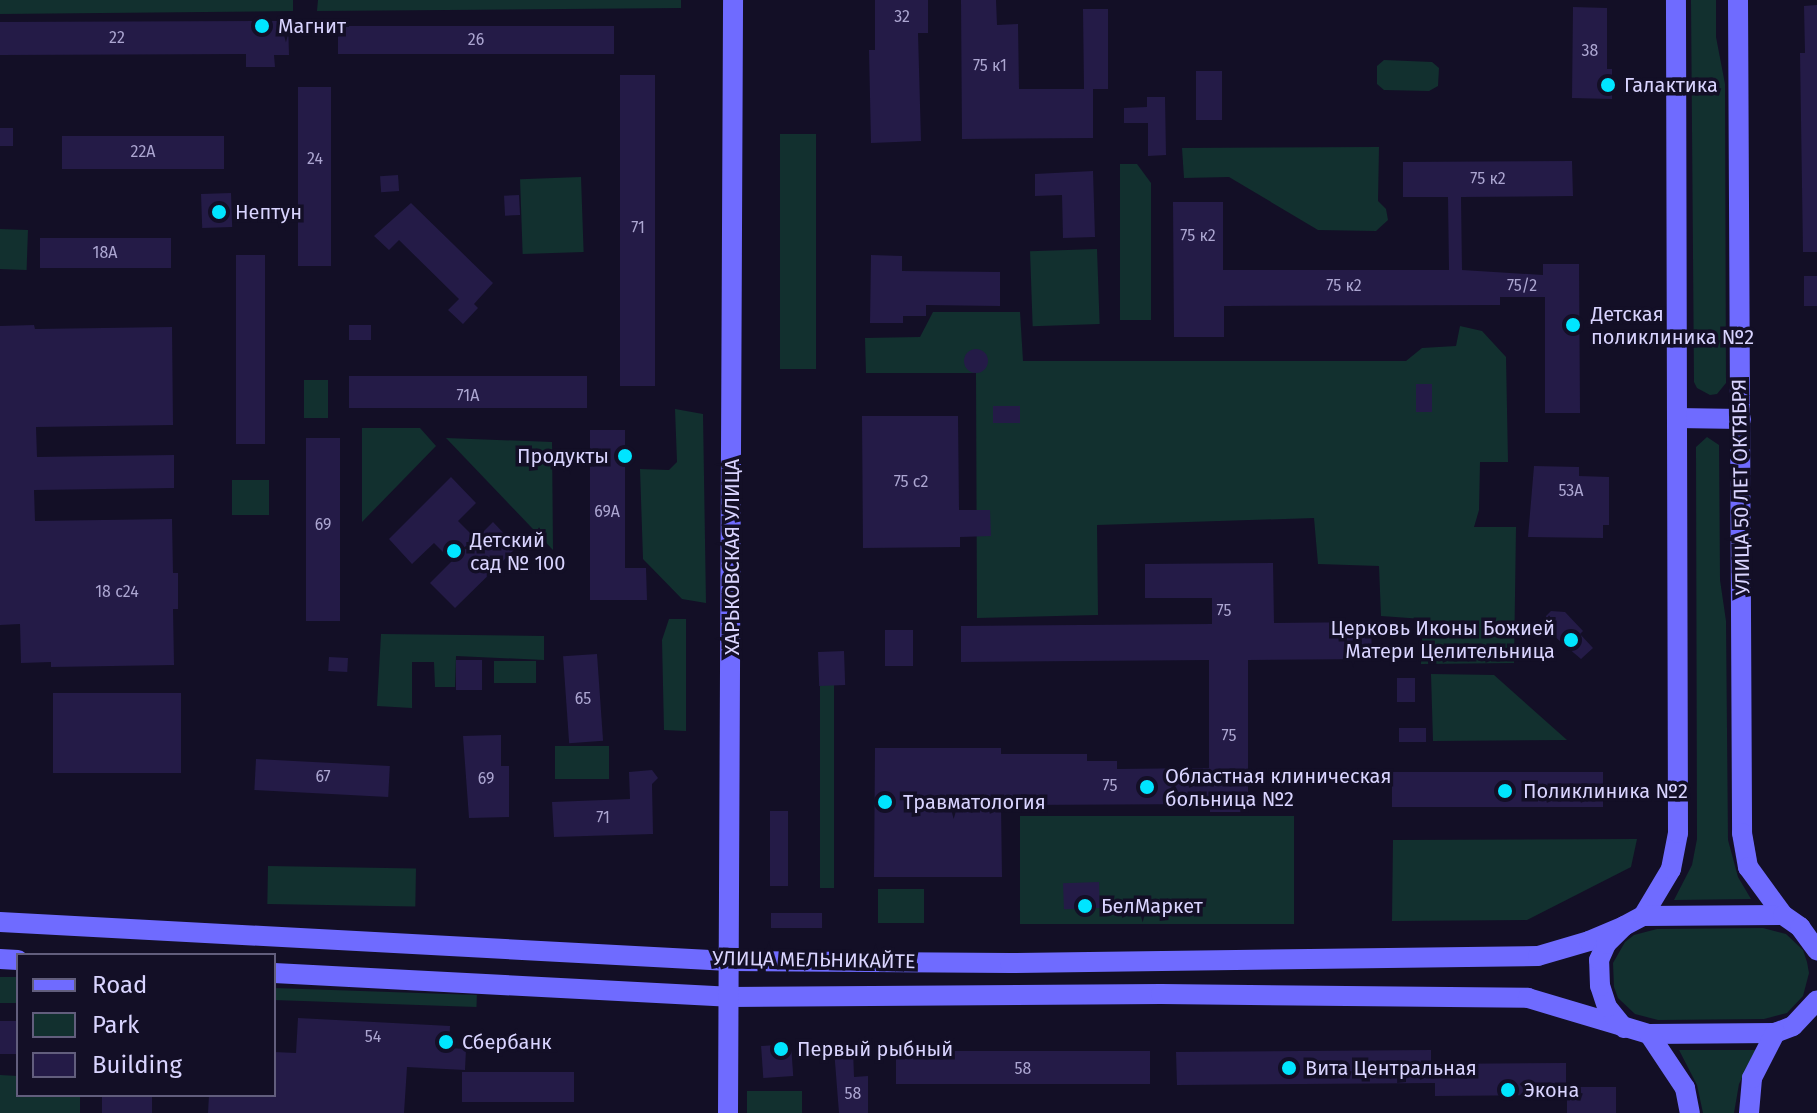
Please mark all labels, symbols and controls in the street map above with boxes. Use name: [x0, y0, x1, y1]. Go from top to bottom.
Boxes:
house number: 32: [894, 7, 910, 27]
place label: Магнит: [278, 14, 346, 38]
marker: Магнит: [253, 17, 271, 35]
house number: 22: [109, 28, 125, 48]
house number: 26: [468, 30, 484, 50]
house number: 38: [1582, 41, 1598, 61]
house number: 75 к1: [973, 56, 1007, 76]
place label: Галактика: [1624, 73, 1718, 97]
marker: Галактика: [1599, 76, 1617, 94]
house number: 22А: [130, 142, 156, 162]
house number: 24: [307, 149, 323, 169]
house number: 75 к2: [1470, 169, 1506, 189]
place label: Нептун: [235, 200, 302, 224]
marker: Нептун: [210, 203, 228, 221]
house number: 71: [631, 218, 645, 238]
house number: 75 к2: [1180, 226, 1216, 246]
house number: 18А: [93, 243, 117, 263]
house number: 75 к2: [1326, 276, 1362, 296]
house number: 75/2: [1507, 276, 1537, 296]
place label: Детская поликлиника №2: [1591, 302, 1754, 349]
marker: Детская поликлиника №2: [1562, 314, 1584, 336]
street label: УЛИЦА 50 ЛЕТ ОКТЯБРЯ: [1727, 379, 1755, 595]
house number: 71А: [457, 386, 479, 406]
place label: Продукты: [517, 444, 609, 468]
marker: Продукты: [616, 447, 634, 465]
street label: ХАРЬКОВСКАЯ УЛИЦА: [720, 459, 744, 655]
house number: 75 с2: [894, 472, 928, 492]
house number: 53А: [1558, 481, 1584, 501]
house number: 69А: [594, 502, 620, 522]
house number: 69: [315, 515, 331, 535]
place label: Детский сад № 100: [470, 528, 565, 575]
marker: Детский сад № 100: [445, 542, 463, 560]
house number: 18 с24: [95, 582, 139, 602]
house number: 75: [1217, 601, 1231, 621]
place label: Церковь Иконы Божией Матери Целительница: [1330, 616, 1555, 663]
marker: Церковь Иконы Божией Матери Целительница: [1562, 631, 1580, 649]
house number: 65: [575, 689, 591, 709]
house number: 75: [1222, 726, 1236, 746]
place label: Областная клиническая больница №2: [1165, 764, 1391, 811]
house number: 67: [315, 767, 331, 787]
house number: 69: [478, 769, 494, 789]
house number: 75: [1103, 776, 1117, 796]
marker: Областная клиническая больница №2: [1136, 776, 1158, 798]
place label: Поликлиника №2: [1523, 779, 1688, 803]
marker: Поликлиника №2: [1494, 780, 1516, 802]
place label: Травматология: [903, 790, 1046, 814]
marker: Травматология: [874, 791, 896, 813]
house number: 71: [596, 808, 610, 828]
place label: БелМаркет: [1101, 894, 1203, 918]
marker: БелМаркет: [1076, 897, 1094, 915]
street label: УЛИЦА МЕЛЬНИКАЙТЕ: [712, 946, 916, 974]
legend: [16, 953, 276, 1097]
text: Road: [92, 971, 147, 999]
text: Park: [92, 1011, 139, 1039]
house number: 54: [365, 1027, 381, 1047]
place label: Сбербанк: [462, 1030, 552, 1054]
marker: Сбербанк: [437, 1033, 455, 1051]
place label: Первый рыбный: [797, 1037, 953, 1061]
marker: Первый рыбный: [772, 1040, 790, 1058]
text: Building: [92, 1051, 182, 1079]
place label: Вита Центральная: [1305, 1056, 1477, 1080]
house number: 58: [1015, 1059, 1031, 1079]
marker: Вита Центральная: [1280, 1059, 1298, 1077]
place label: Экона: [1524, 1078, 1579, 1102]
marker: Экона: [1499, 1081, 1517, 1099]
house number: 58: [845, 1084, 861, 1104]

